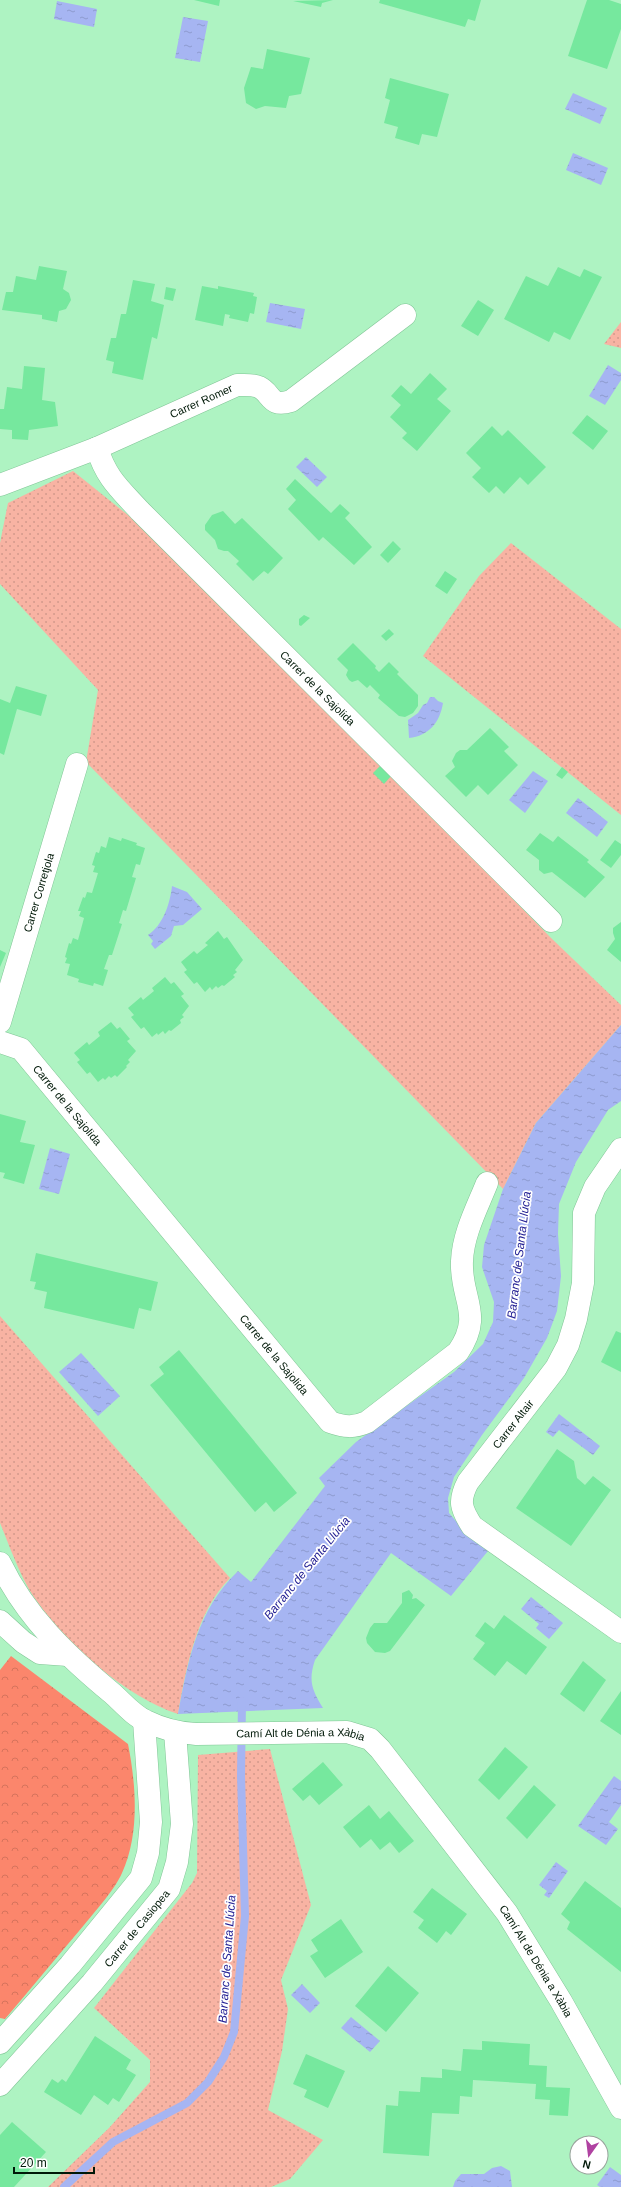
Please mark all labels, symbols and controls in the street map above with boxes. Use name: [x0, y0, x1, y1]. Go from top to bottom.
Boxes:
street label: Carrer Romer: [168, 382, 235, 420]
street label: Carrer de la Sajolida: [278, 648, 358, 728]
street label: Carrer Corretjola: [21, 851, 56, 934]
street label: Carrer de la Sajolida: [31, 1063, 105, 1148]
water label: Barranc de Santa Llúcia: [504, 1190, 534, 1319]
street label: Carrer de la Sajolida: [238, 1312, 311, 1398]
street label: Carrer Altair: [490, 1397, 536, 1451]
water label: Barranc de Santa Llúcia: [261, 1514, 353, 1622]
street label: Camí Alt de Dénia a Xàbia: [236, 1726, 367, 1743]
street label: Carrer de Casiopea: [102, 1887, 172, 1969]
water label: Barranc de Santa Llúcia: [216, 1894, 238, 2023]
street label: Camí Alt de Dénia a Xàbia: [497, 1903, 575, 2020]
north arrow: [569, 2135, 609, 2175]
scale bar: [14, 2149, 94, 2175]
text: 20 m: [20, 2156, 47, 2170]
text: N: [581, 2158, 592, 2171]

